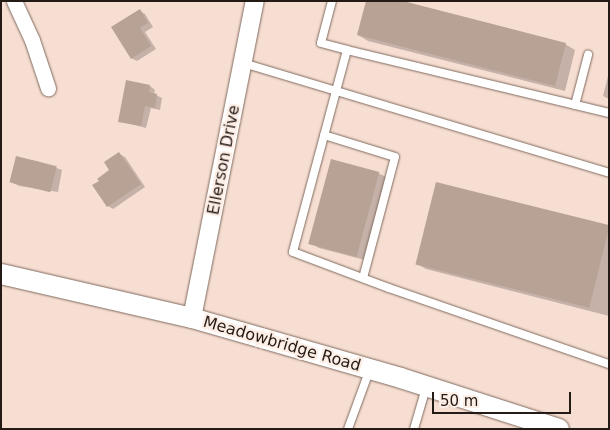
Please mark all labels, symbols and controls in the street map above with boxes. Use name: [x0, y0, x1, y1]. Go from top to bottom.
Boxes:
street label: Ellerson Drive: [204, 103, 244, 217]
street label: Meadowbridge Road: [201, 312, 363, 376]
scale bar: [435, 382, 574, 414]
text: 50 m: [440, 392, 478, 410]

